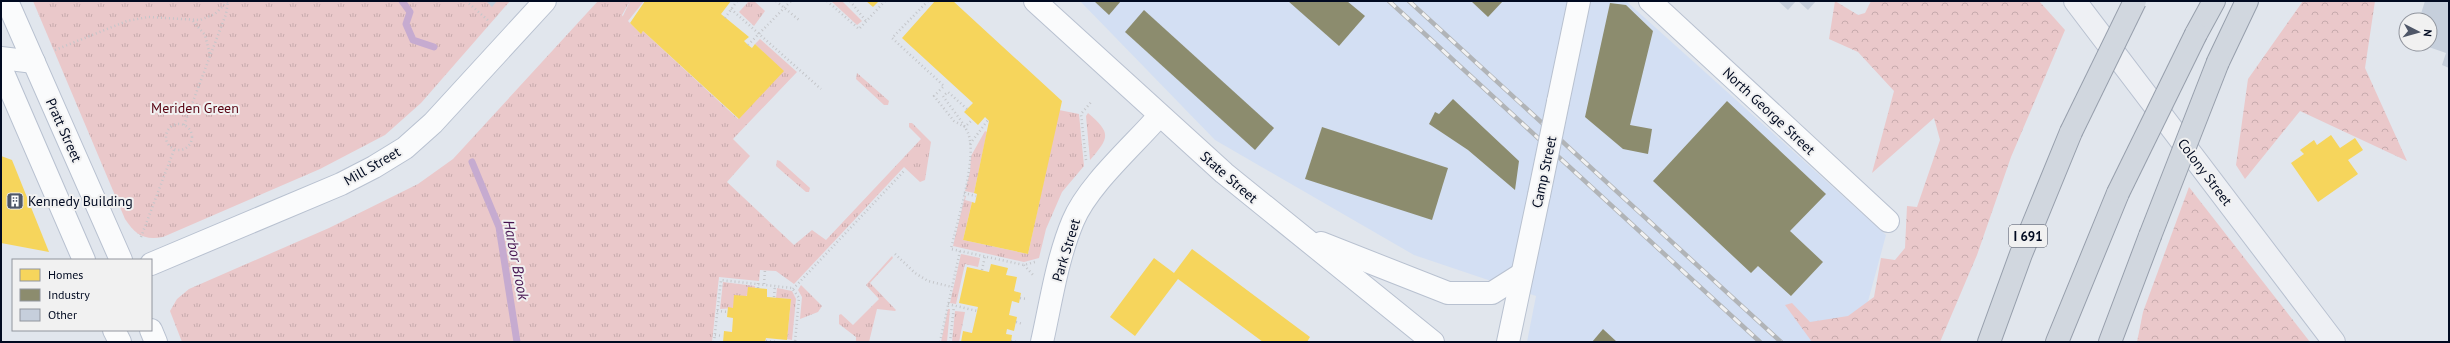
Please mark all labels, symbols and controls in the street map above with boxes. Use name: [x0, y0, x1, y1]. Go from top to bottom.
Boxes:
north arrow: [2398, 12, 2438, 52]
text: N: [2421, 29, 2435, 37]
street label: North George Street: [1719, 63, 1819, 159]
street label: Pratt Street: [42, 95, 86, 165]
park label: Meriden Green: [151, 99, 239, 117]
street label: Camp Street: [1528, 134, 1560, 210]
street label: Colony Street: [2174, 135, 2236, 209]
street label: Mill Street: [340, 142, 404, 189]
street label: State Street: [1197, 147, 1262, 207]
building icon: Kennedy Building: [5, 191, 25, 211]
place label: Kennedy Building: [28, 192, 133, 210]
street label: Park Street: [1048, 216, 1084, 284]
water label: Harbor Brook: [499, 218, 534, 303]
road number: I 691: [2009, 225, 2047, 247]
legend: [12, 259, 152, 331]
text: Homes: [48, 267, 83, 282]
text: Industry: [48, 287, 90, 302]
text: Other: [48, 307, 77, 322]

